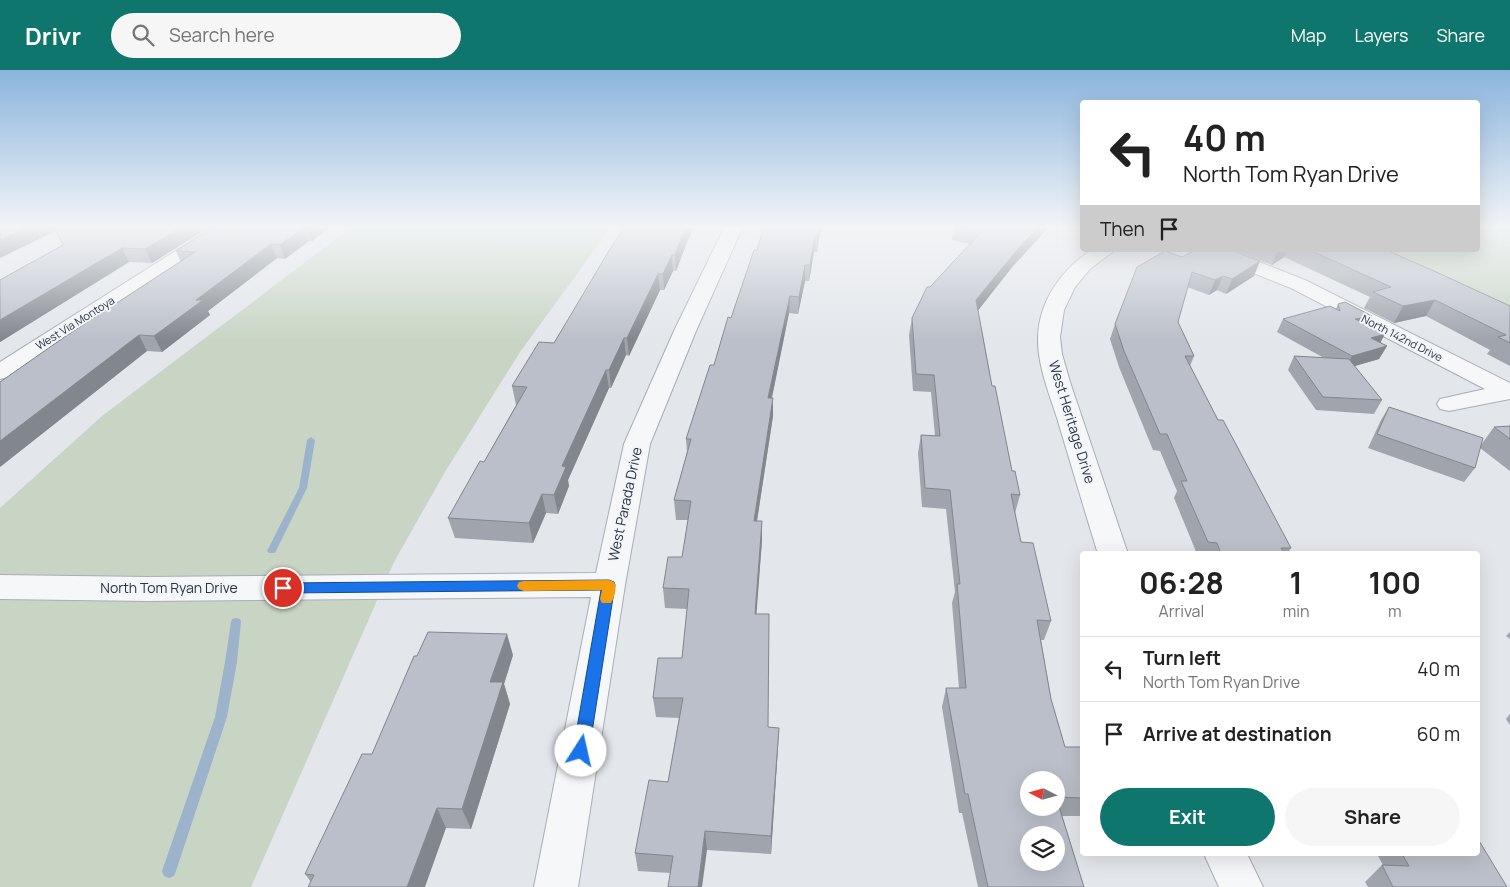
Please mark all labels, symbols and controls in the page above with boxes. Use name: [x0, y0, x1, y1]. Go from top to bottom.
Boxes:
search box: [111, 13, 461, 58]
text: Drivr: [25, 19, 81, 52]
icon: search: [129, 21, 157, 49]
text: Search here: [169, 22, 275, 48]
text: Map: [1291, 23, 1326, 47]
text: Layers: [1354, 23, 1408, 47]
text: Share: [1436, 23, 1485, 47]
text: 40 m: [1183, 114, 1266, 162]
icon: left: [1100, 120, 1165, 185]
text: North Tom Ryan Drive: [1183, 159, 1399, 189]
icon: arrive: [1155, 215, 1183, 243]
text: Then: [1100, 216, 1145, 242]
street label: West Via Montoya: [33, 292, 117, 353]
street label: North 142nd Drive: [1359, 311, 1446, 365]
street label: West Heritage Drive: [1045, 358, 1100, 486]
street label: West Parada Drive: [603, 445, 646, 563]
text: 06:28: [1139, 562, 1224, 603]
text: 1: [1290, 562, 1303, 603]
text: 100: [1368, 562, 1421, 603]
pin: [262, 567, 304, 609]
icon: arrive: [269, 574, 297, 602]
street label: North Tom Ryan Drive: [100, 578, 238, 597]
text: Arrival: [1159, 600, 1204, 622]
text: min: [1283, 600, 1310, 622]
text: m: [1388, 600, 1402, 622]
text: Turn left: [1143, 645, 1221, 671]
icon: left: [1100, 655, 1128, 683]
text: 40 m: [1417, 656, 1460, 682]
text: North Tom Ryan Drive: [1143, 671, 1300, 693]
icon: arrive: [1100, 720, 1128, 748]
text: Arrive at destination: [1143, 721, 1332, 747]
text: 60 m: [1417, 721, 1460, 747]
position arrow: [554, 724, 606, 776]
north arrow: [1020, 771, 1065, 816]
map controls: [1020, 771, 1065, 871]
button: Exit: [1100, 788, 1275, 846]
button: Share: [1285, 788, 1460, 846]
button: layers: [1020, 826, 1065, 871]

